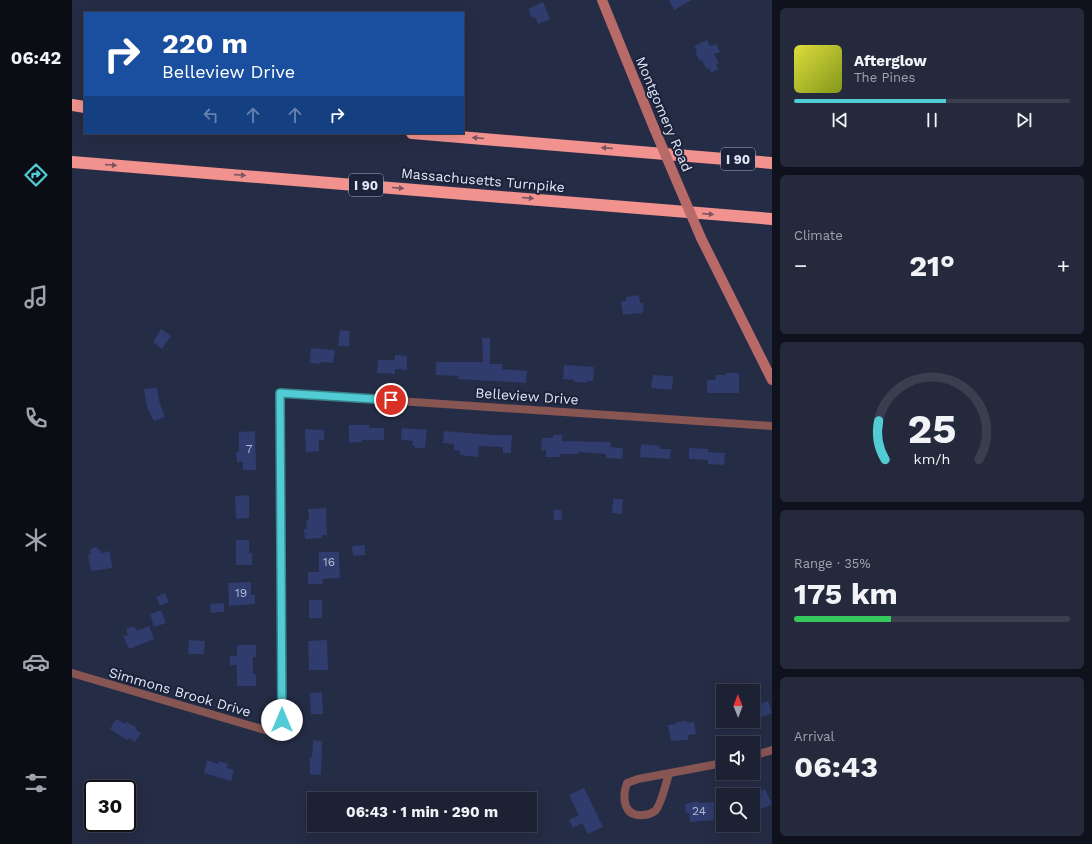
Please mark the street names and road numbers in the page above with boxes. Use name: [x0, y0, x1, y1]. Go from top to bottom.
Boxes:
street label: Montgomery Road: [633, 54, 695, 174]
road number: I 90: [721, 148, 755, 170]
street label: Massachusetts Turnpike: [400, 165, 566, 195]
road number: I 90: [349, 174, 383, 196]
street label: Belleview Drive: [475, 384, 579, 408]
street label: Simmons Brook Drive: [107, 664, 253, 720]

